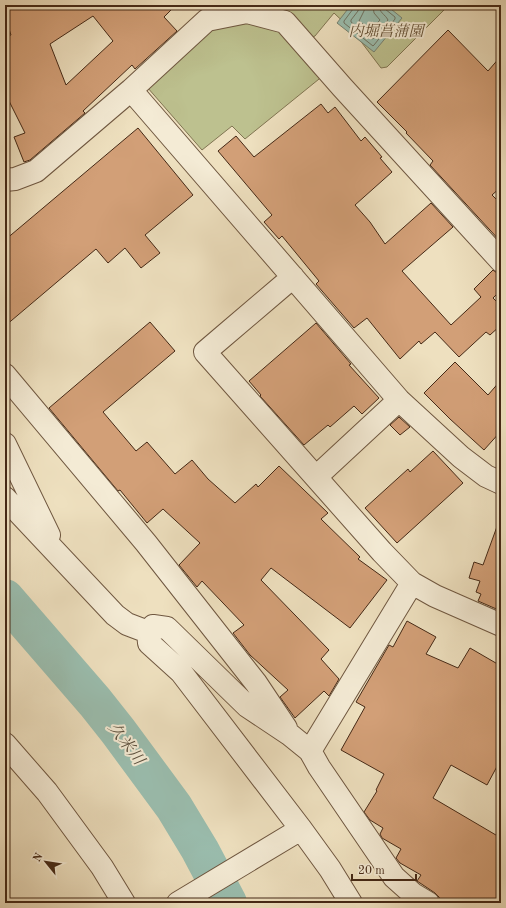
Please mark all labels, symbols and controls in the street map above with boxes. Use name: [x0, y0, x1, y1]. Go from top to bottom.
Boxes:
park label: 内堀菖蒲園: [348, 23, 426, 40]
water label: 久米川: [105, 719, 149, 770]
north arrow: [26, 842, 66, 882]
text: N: [32, 851, 46, 864]
scale bar: [352, 856, 416, 882]
text: 20 m: [358, 865, 385, 877]

